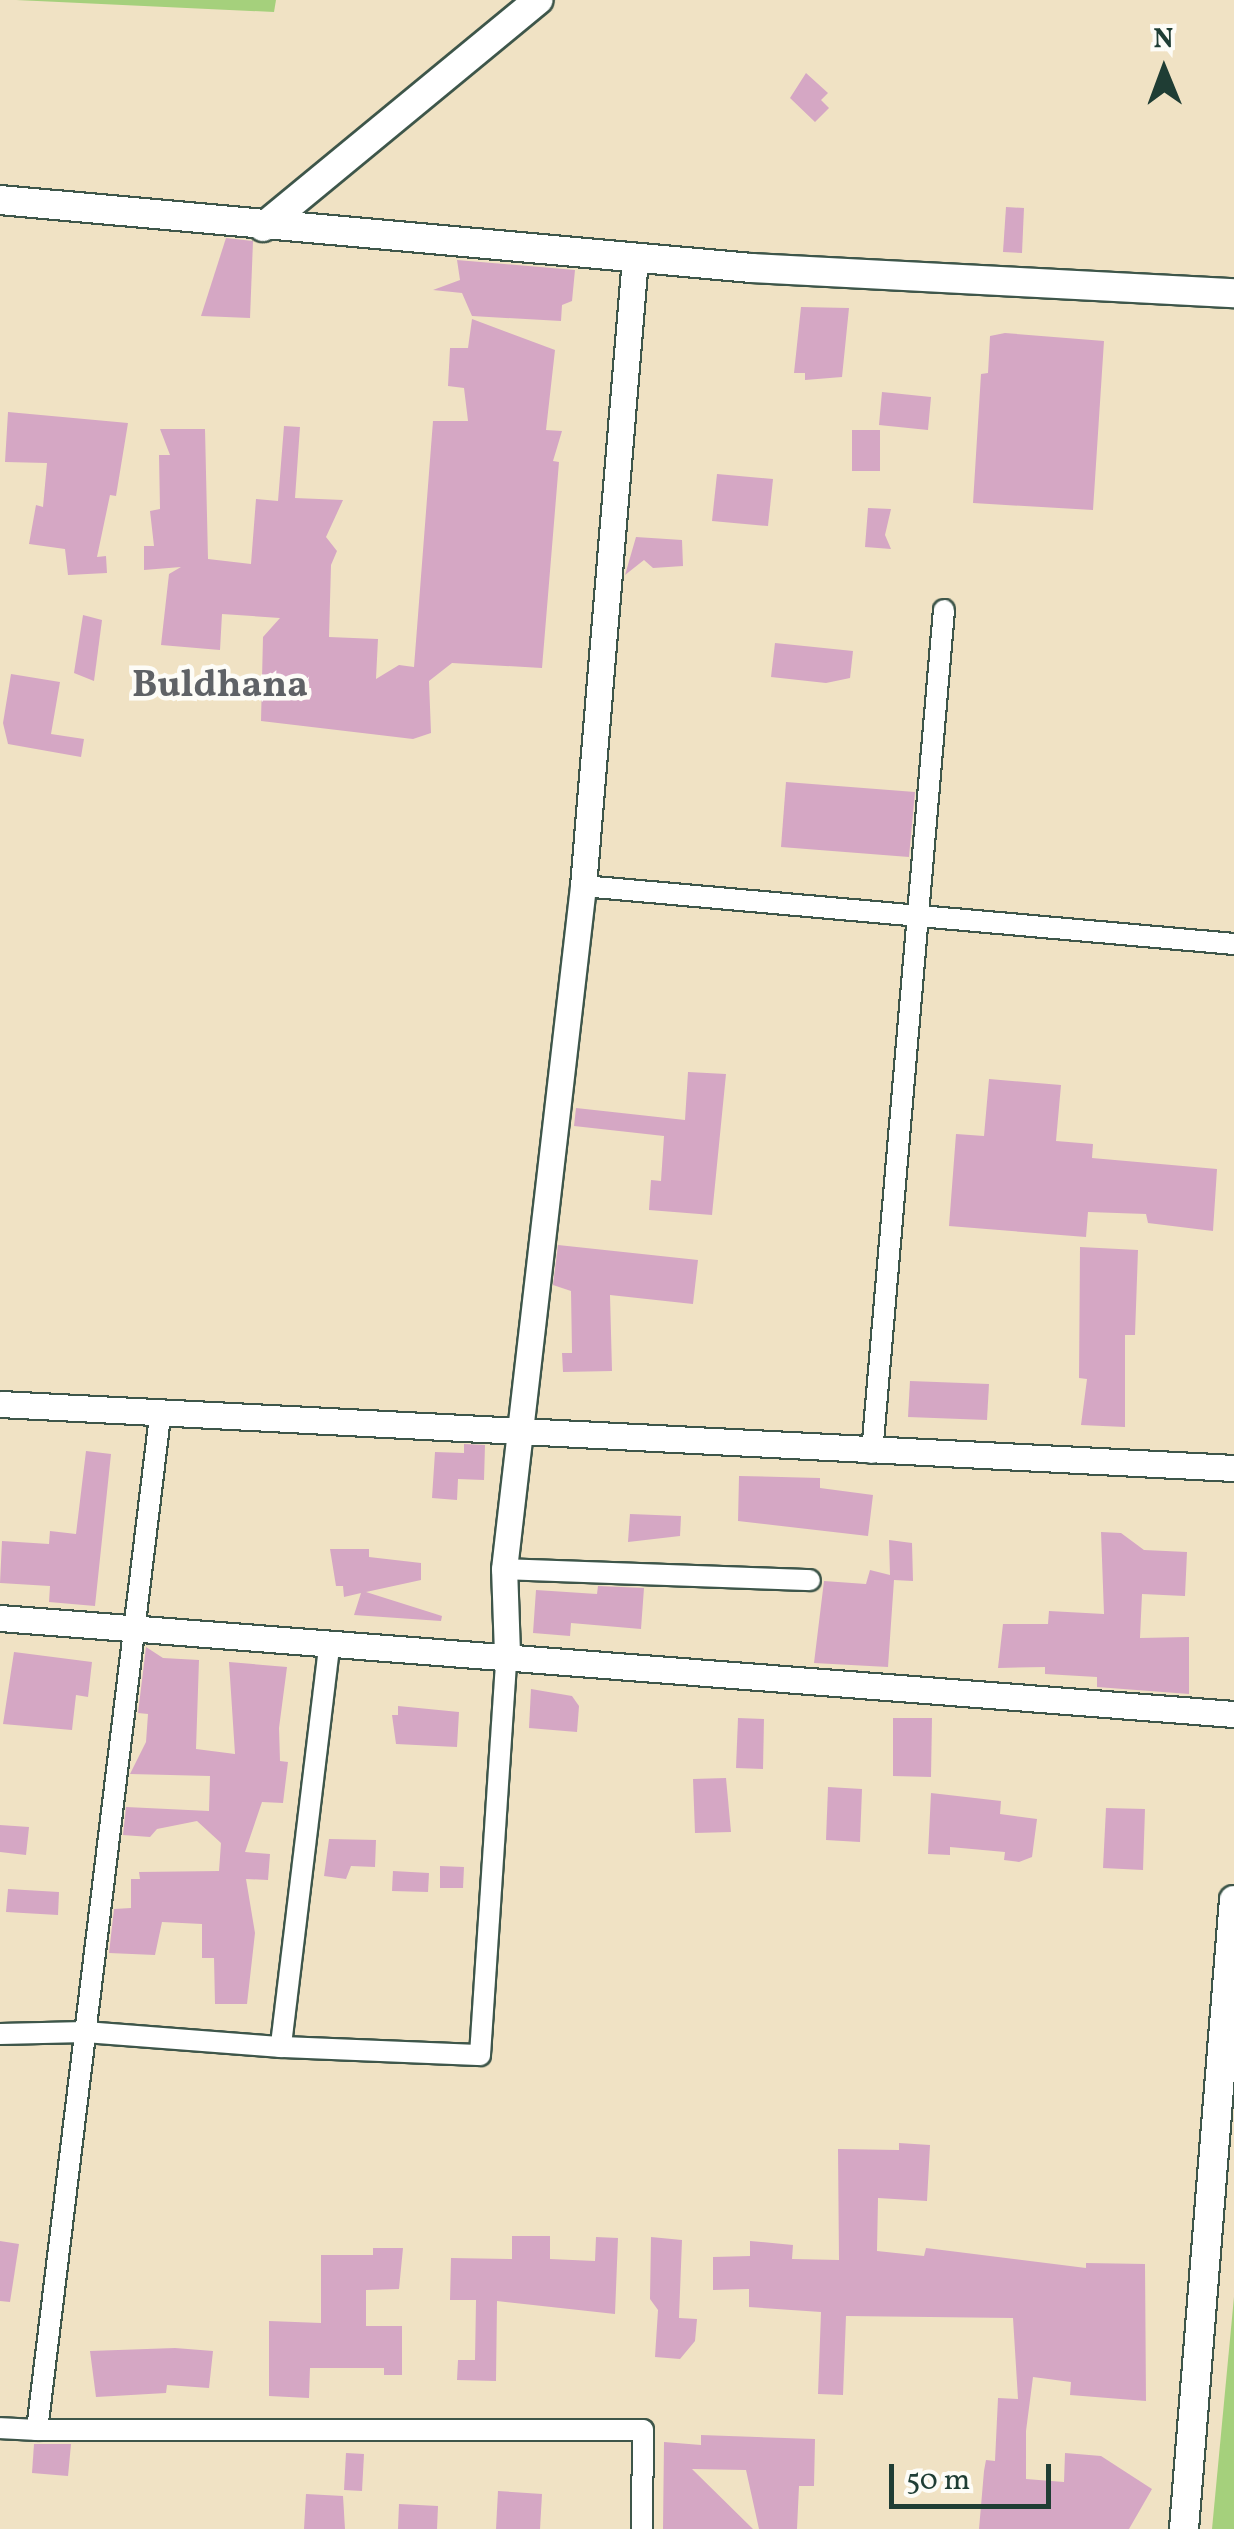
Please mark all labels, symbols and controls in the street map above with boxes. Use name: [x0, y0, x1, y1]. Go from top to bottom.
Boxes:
north arrow: [1114, 20, 1214, 120]
text: N: [1153, 20, 1174, 59]
district label: Buldhana: [132, 664, 308, 710]
scale bar: [894, 2444, 1056, 2506]
text: 50 m: [906, 2460, 970, 2502]

